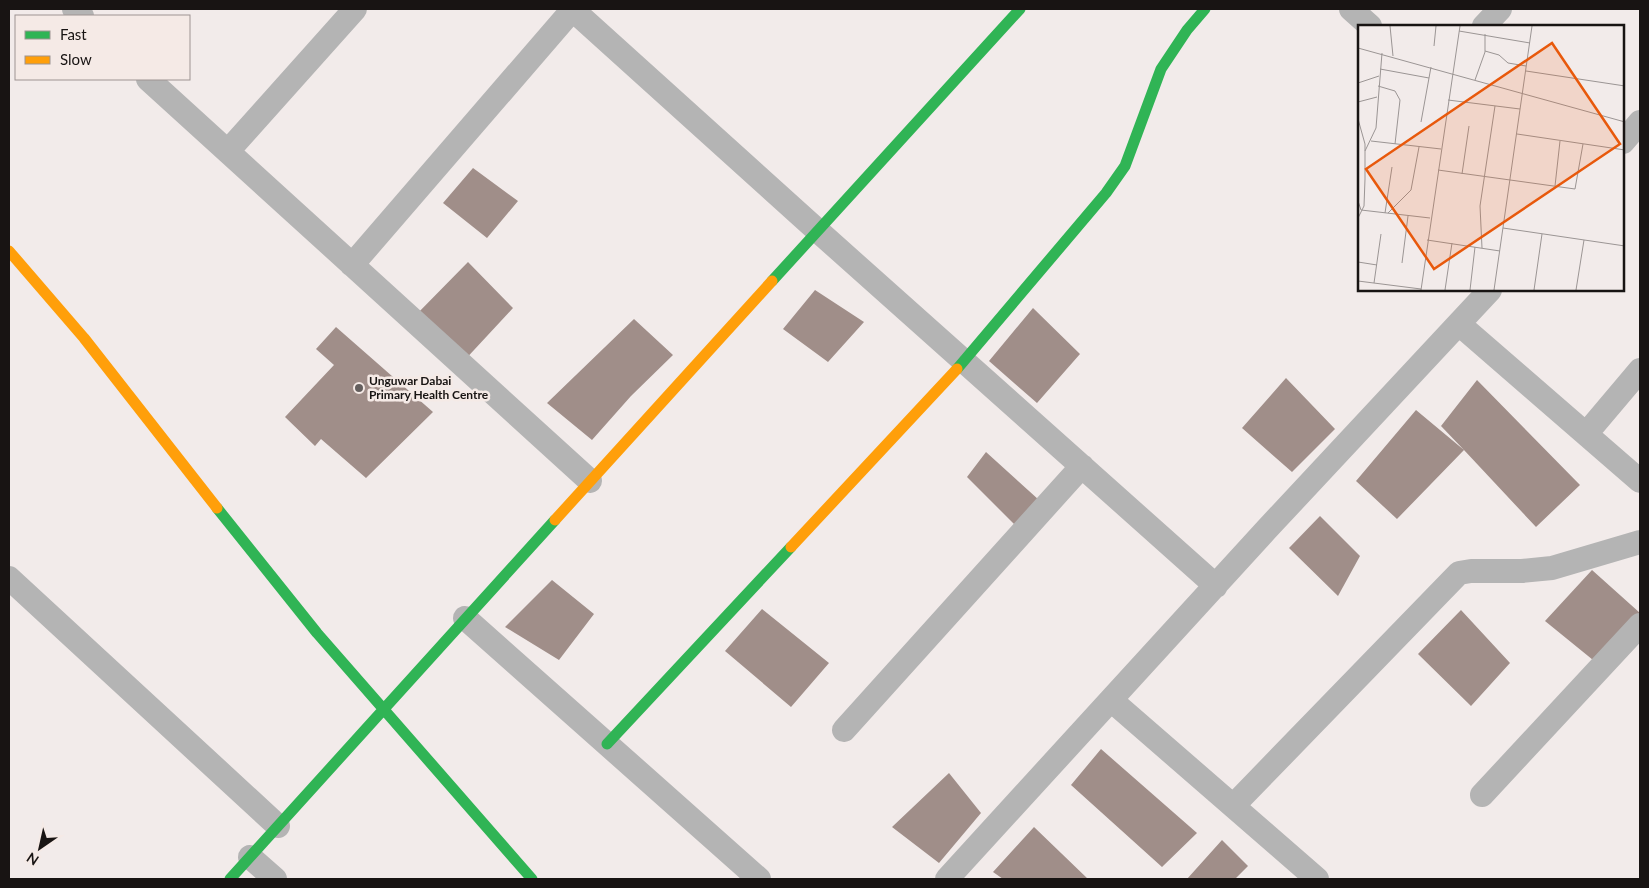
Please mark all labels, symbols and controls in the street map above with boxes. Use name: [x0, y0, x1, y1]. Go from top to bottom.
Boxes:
legend: [15, 15, 190, 80]
text: Fast: [60, 25, 87, 43]
inset map: [1358, 25, 1624, 291]
text: Slow: [60, 50, 92, 68]
place label: Unguwar Dabai Primary Health Centre: [369, 373, 489, 402]
marker: Unguwar Dabai Primary Health Centre: [353, 382, 365, 394]
north arrow: [15, 823, 65, 873]
text: N: [23, 849, 42, 869]

